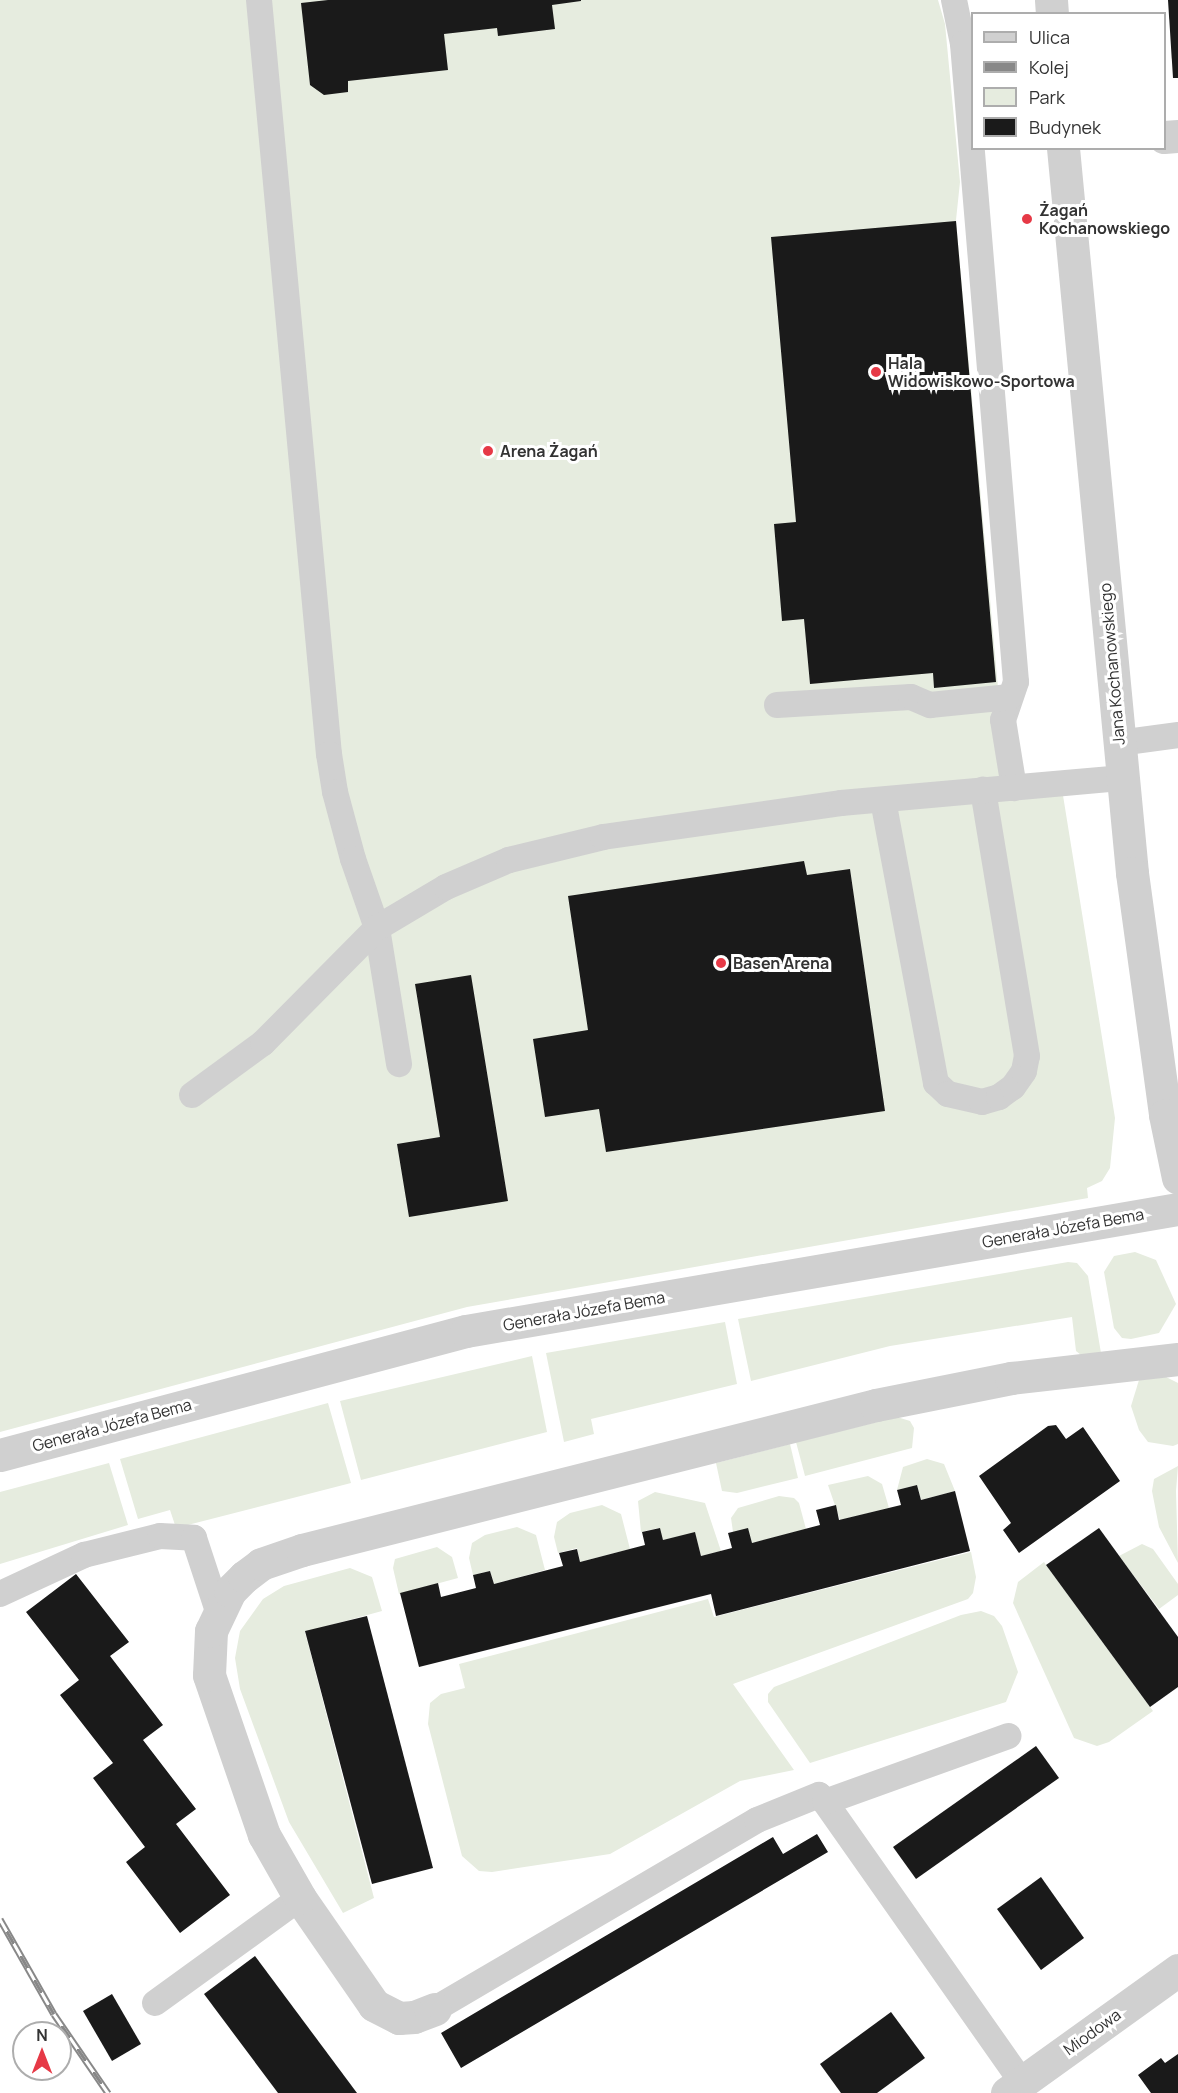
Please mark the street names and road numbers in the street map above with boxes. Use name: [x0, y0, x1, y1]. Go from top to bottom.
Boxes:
street label: Jana Kochanowskiego: [1095, 582, 1129, 746]
street label: Generała Józefa Bema: [981, 1204, 1145, 1252]
street label: Generała Józefa Bema: [502, 1287, 666, 1335]
street label: Generała Józefa Bema: [30, 1395, 194, 1455]
street label: Miodowa: [1060, 2005, 1124, 2059]

